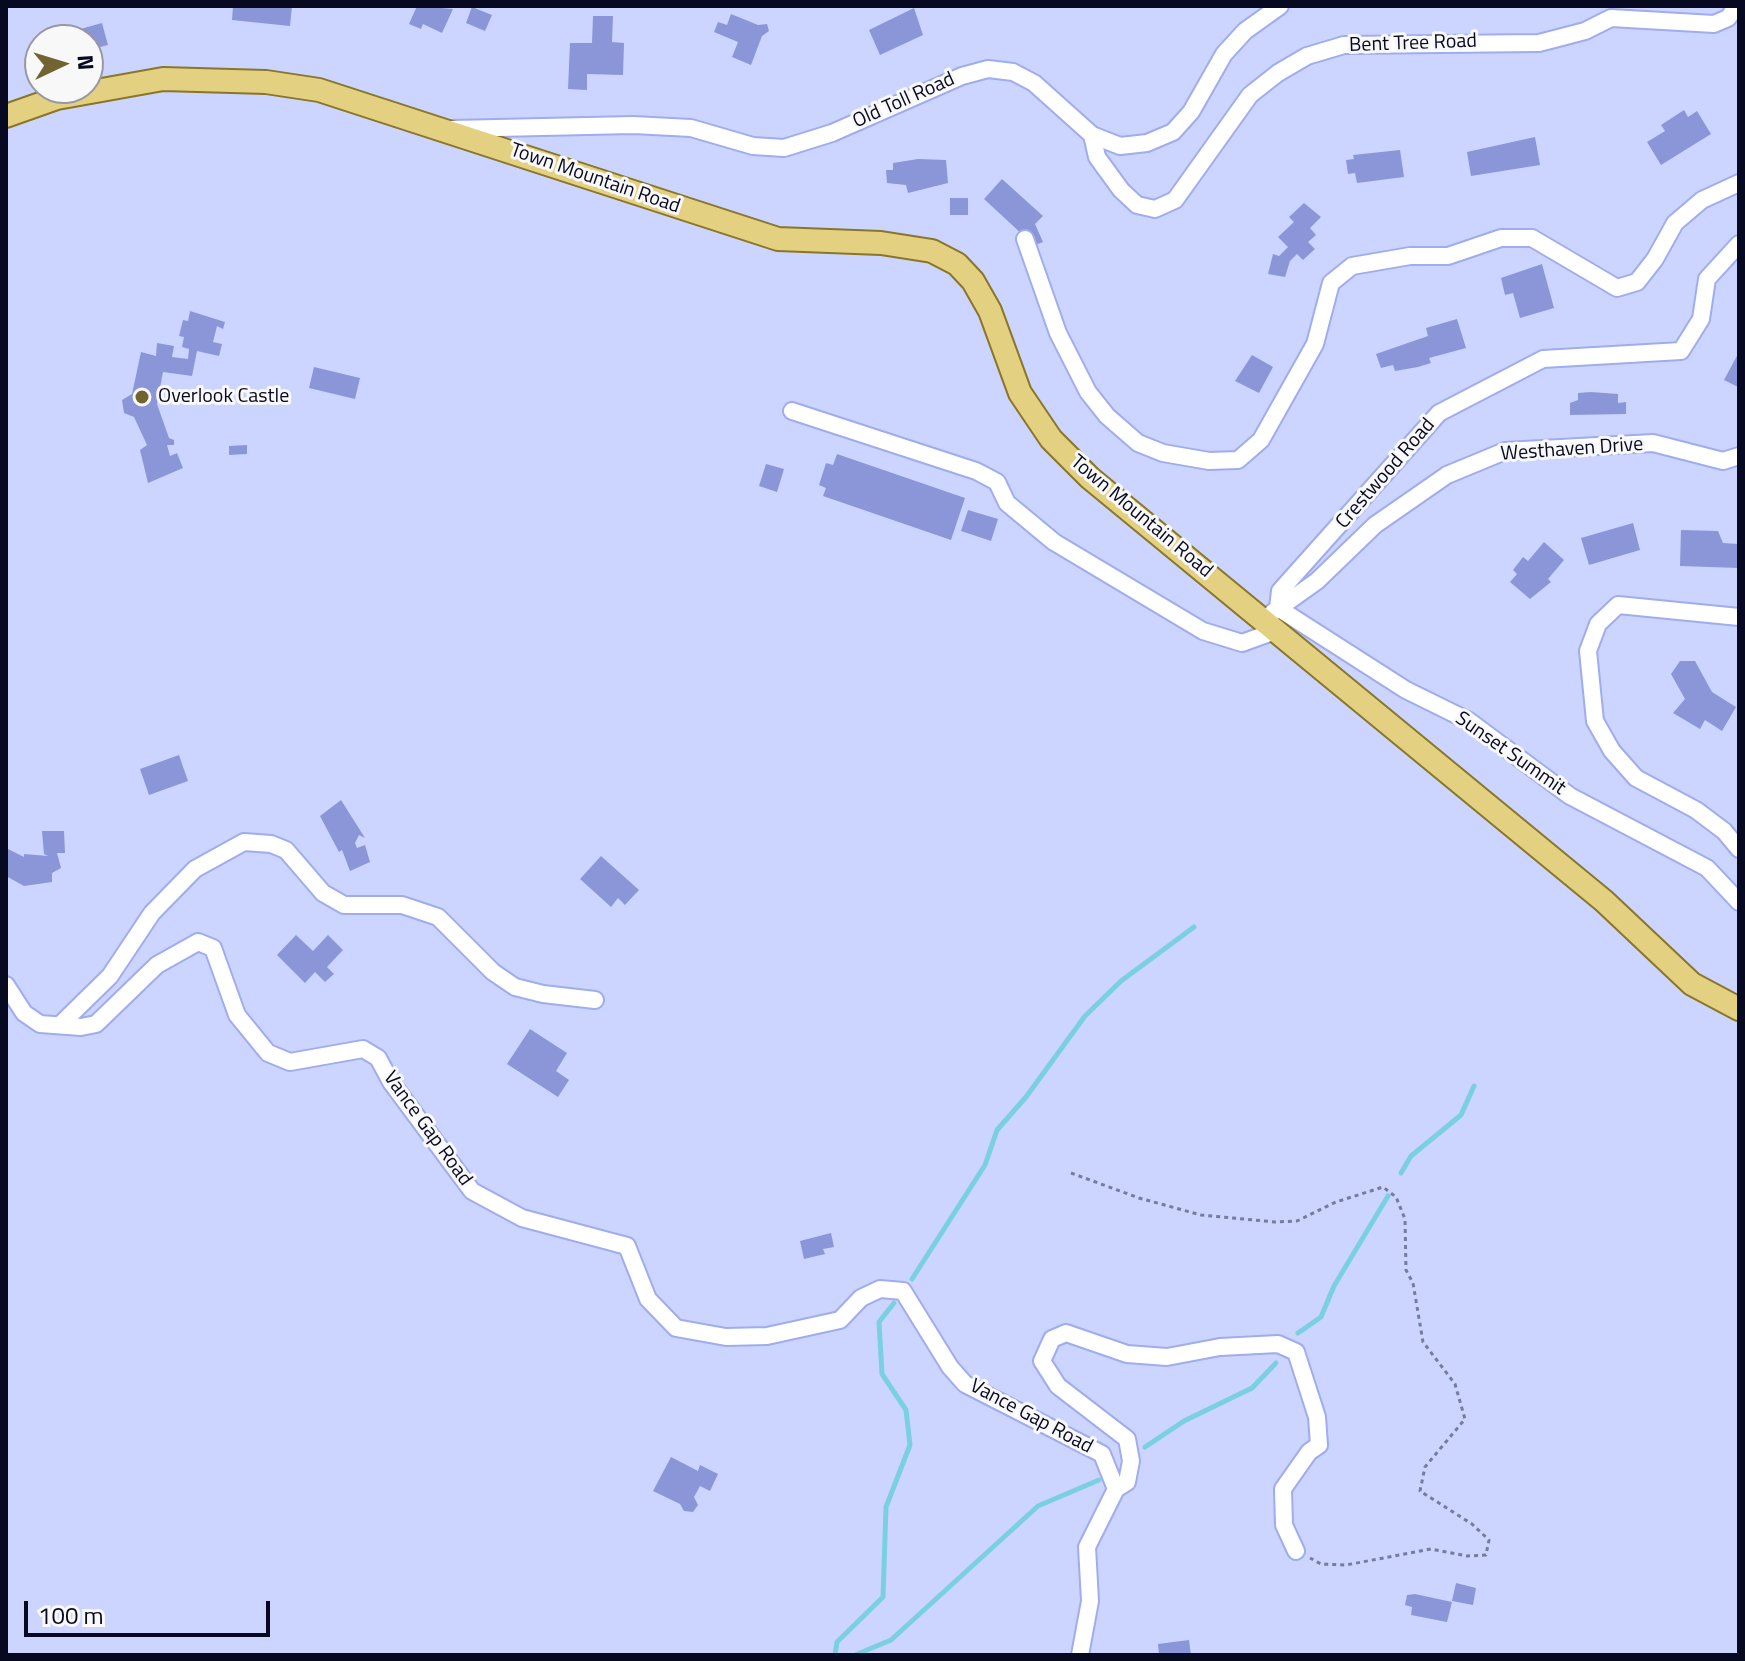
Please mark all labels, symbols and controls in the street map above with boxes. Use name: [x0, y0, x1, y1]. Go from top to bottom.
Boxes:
north arrow: [24, 24, 104, 104]
street label: Bent Tree Road: [1349, 30, 1477, 58]
text: N: [68, 54, 103, 71]
street label: Old Toll Road: [849, 68, 959, 134]
street label: Town Mountain Road: [507, 139, 683, 219]
place label: Overlook Castle: [158, 385, 289, 409]
marker: Overlook Castle: [133, 388, 151, 406]
street label: Crestwood Road: [1332, 414, 1440, 534]
street label: Westhaven Drive: [1500, 433, 1644, 467]
street label: Town Mountain Road: [1065, 451, 1217, 583]
street label: Sunset Summit: [1450, 707, 1570, 801]
street label: Vance Gap Road: [377, 1067, 477, 1191]
street label: Vance Gap Road: [966, 1375, 1096, 1459]
scale bar: [28, 1585, 274, 1635]
text: 100 m: [38, 1597, 104, 1633]

